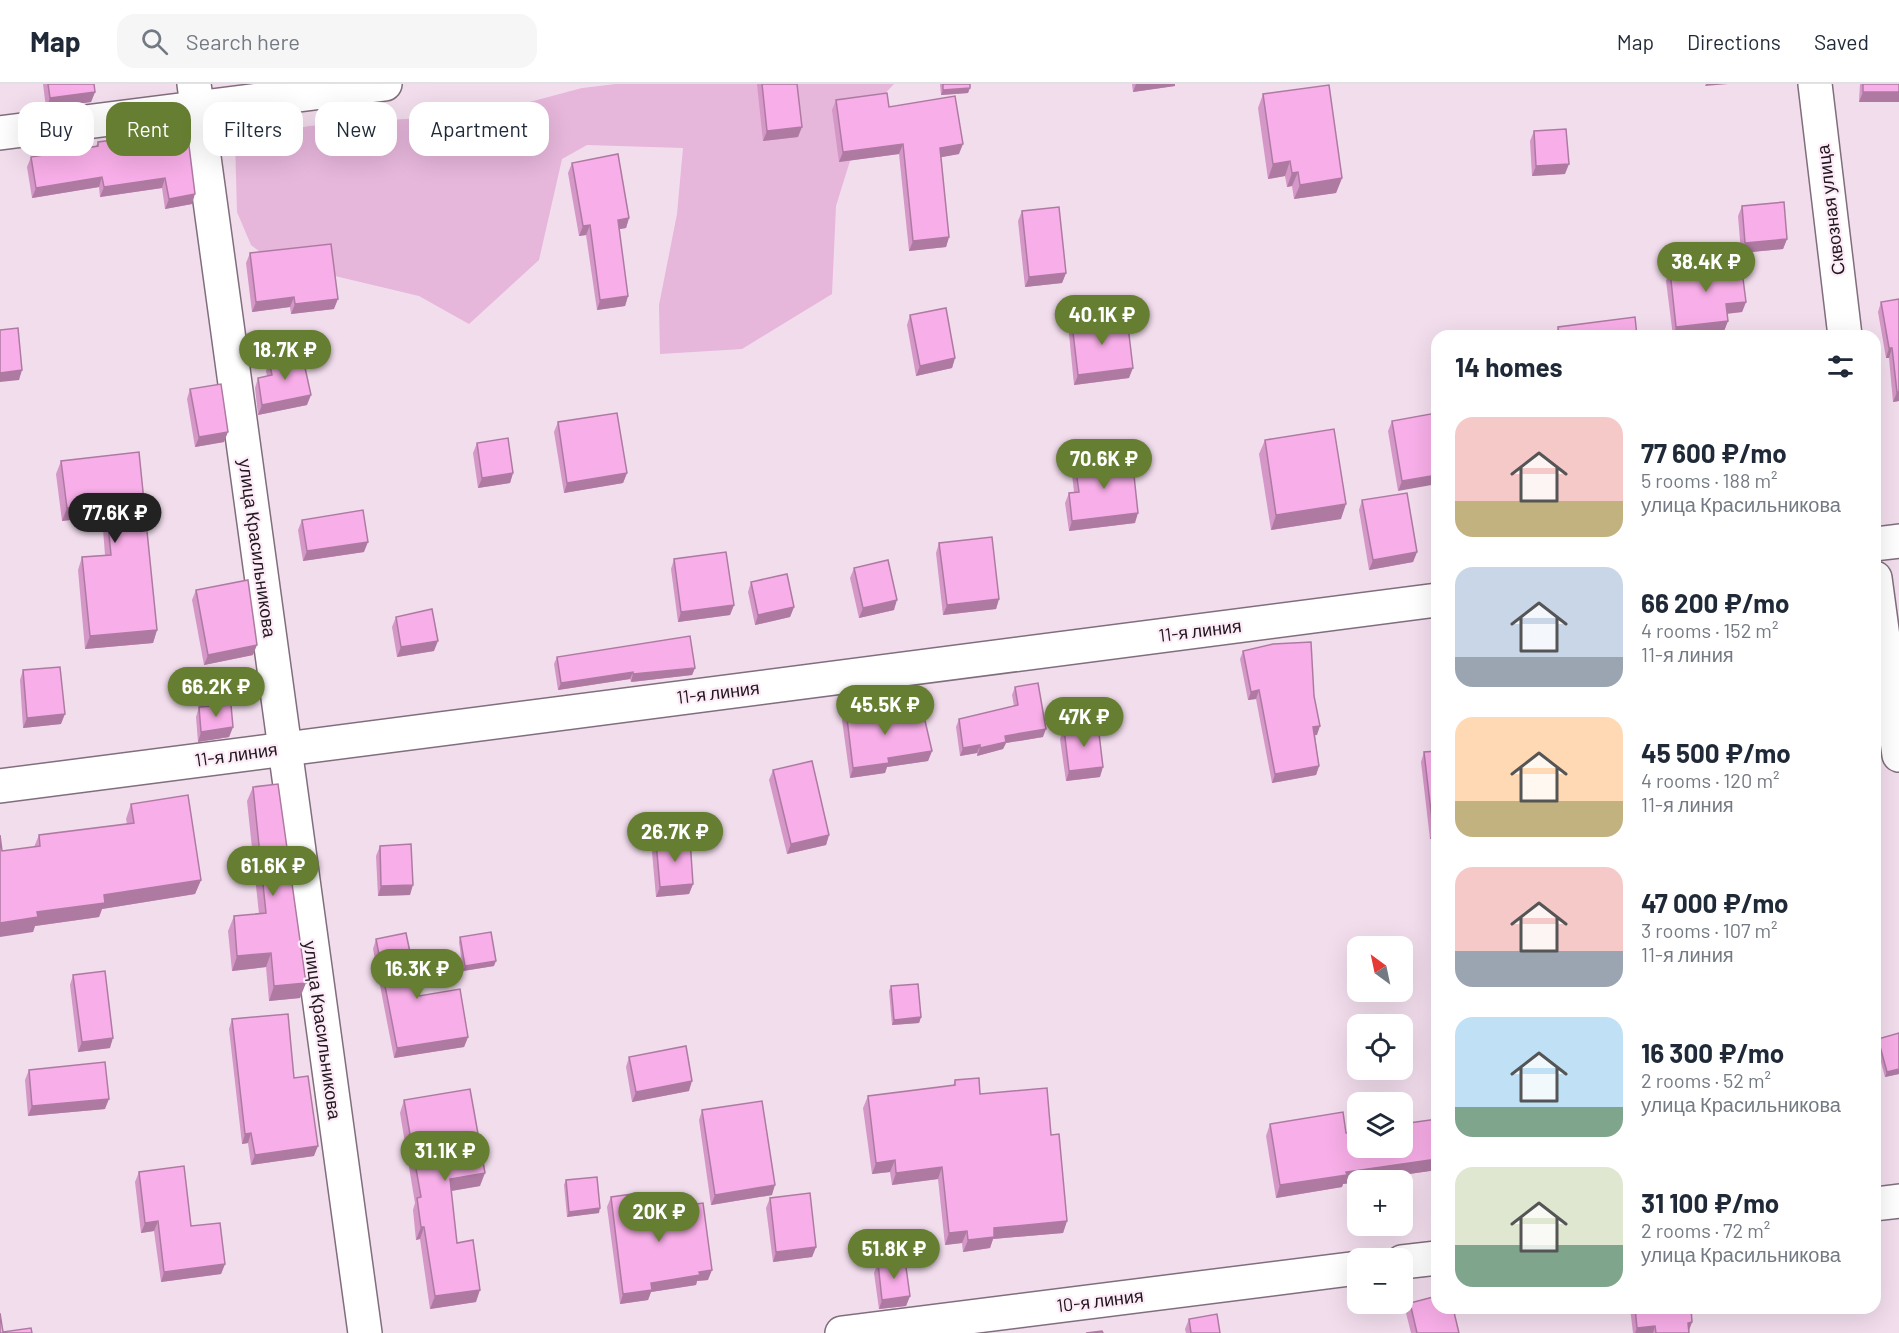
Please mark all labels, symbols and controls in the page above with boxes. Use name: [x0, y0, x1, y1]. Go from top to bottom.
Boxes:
search box: [117, 14, 537, 68]
text: Map: [30, 24, 81, 58]
icon: search: [138, 25, 171, 58]
text: Search here: [186, 28, 300, 54]
text: Map: [1617, 29, 1654, 54]
text: Directions: [1687, 29, 1781, 54]
text: Saved: [1814, 29, 1869, 54]
chip: Buy: [18, 102, 94, 156]
chip: Rent: [106, 102, 191, 156]
chip: Filters: [203, 102, 303, 156]
chip: New: [315, 102, 397, 156]
chip: Apartment: [409, 102, 549, 156]
street label: Сквозная улица: [1811, 143, 1849, 276]
pin: 38.4K ₽: [1651, 242, 1761, 293]
text: 38.4K ₽: [1671, 249, 1741, 273]
pin: 40.1K ₽: [1047, 295, 1157, 346]
text: 40.1K ₽: [1069, 302, 1135, 326]
pin: 18.7K ₽: [230, 330, 340, 381]
text: 18.7K ₽: [253, 337, 317, 361]
icon: filters: [1824, 350, 1857, 383]
text: 14 homes: [1455, 351, 1562, 382]
text: 77 600 ₽/mo: [1641, 437, 1787, 468]
pin: 70.6K ₽: [1049, 439, 1159, 490]
icon: home: [1503, 441, 1575, 513]
text: 70.6K ₽: [1070, 446, 1138, 470]
street label: улица Красильникова: [235, 457, 282, 640]
text: 5 rooms · 188 m²: [1641, 468, 1778, 492]
text: улица Красильникова: [1641, 492, 1841, 516]
pin: 77.6K ₽: [60, 493, 170, 544]
text: 77.6K ₽: [82, 500, 148, 524]
text: 66 200 ₽/mo: [1641, 587, 1789, 618]
icon: home: [1503, 591, 1575, 663]
street label: 11-я линия: [1157, 614, 1243, 646]
text: 4 rooms · 152 m²: [1641, 618, 1778, 642]
text: 11-я линия: [1641, 642, 1734, 666]
pin: 66.2K ₽: [161, 667, 271, 718]
text: 66.2K ₽: [182, 674, 250, 698]
street label: 11-я линия: [675, 676, 761, 708]
pin: 45.5K ₽: [830, 685, 940, 736]
text: 45.5K ₽: [850, 692, 920, 716]
pin: 47K ₽: [1042, 697, 1126, 748]
text: 47K ₽: [1058, 704, 1110, 728]
street label: 11-я линия: [193, 737, 279, 771]
text: 45 500 ₽/mo: [1641, 737, 1791, 768]
icon: home: [1503, 741, 1575, 813]
text: 4 rooms · 120 m²: [1641, 768, 1779, 792]
text: 11-я линия: [1641, 792, 1734, 816]
pin: 26.7K ₽: [620, 812, 730, 863]
text: 26.7K ₽: [641, 819, 709, 843]
pin: 61.6K ₽: [218, 846, 328, 897]
text: 61.6K ₽: [241, 853, 305, 877]
text: 47 000 ₽/mo: [1641, 887, 1789, 918]
icon: home: [1503, 891, 1575, 963]
text: 3 rooms · 107 m²: [1641, 918, 1777, 942]
north arrow: [1347, 936, 1413, 1002]
map controls: [1347, 936, 1413, 1314]
street label: улица Красильникова: [300, 939, 347, 1122]
text: 11-я линия: [1641, 942, 1734, 966]
pin: 16.3K ₽: [362, 949, 472, 1000]
text: 16.3K ₽: [385, 956, 449, 980]
button: locate: [1347, 1014, 1413, 1080]
text: 16 300 ₽/mo: [1641, 1037, 1784, 1068]
icon: home: [1503, 1041, 1575, 1113]
text: 2 rooms · 52 m²: [1641, 1068, 1771, 1092]
button: layers: [1347, 1092, 1413, 1158]
text: улица Красильникова: [1641, 1092, 1841, 1116]
pin: 31.1K ₽: [390, 1131, 500, 1182]
text: 31.1K ₽: [415, 1138, 475, 1162]
button: +: [1347, 1170, 1413, 1236]
text: 31 100 ₽/mo: [1641, 1187, 1779, 1218]
icon: home: [1503, 1191, 1575, 1263]
pin: 20K ₽: [617, 1192, 701, 1243]
text: 20K ₽: [632, 1199, 686, 1223]
text: 2 rooms · 72 m²: [1641, 1218, 1770, 1242]
pin: 51.8K ₽: [839, 1229, 949, 1280]
text: 51.8K ₽: [862, 1236, 926, 1260]
text: улица Красильникова: [1641, 1242, 1841, 1266]
button: −: [1347, 1248, 1413, 1314]
street label: 10-я линия: [1055, 1284, 1145, 1316]

